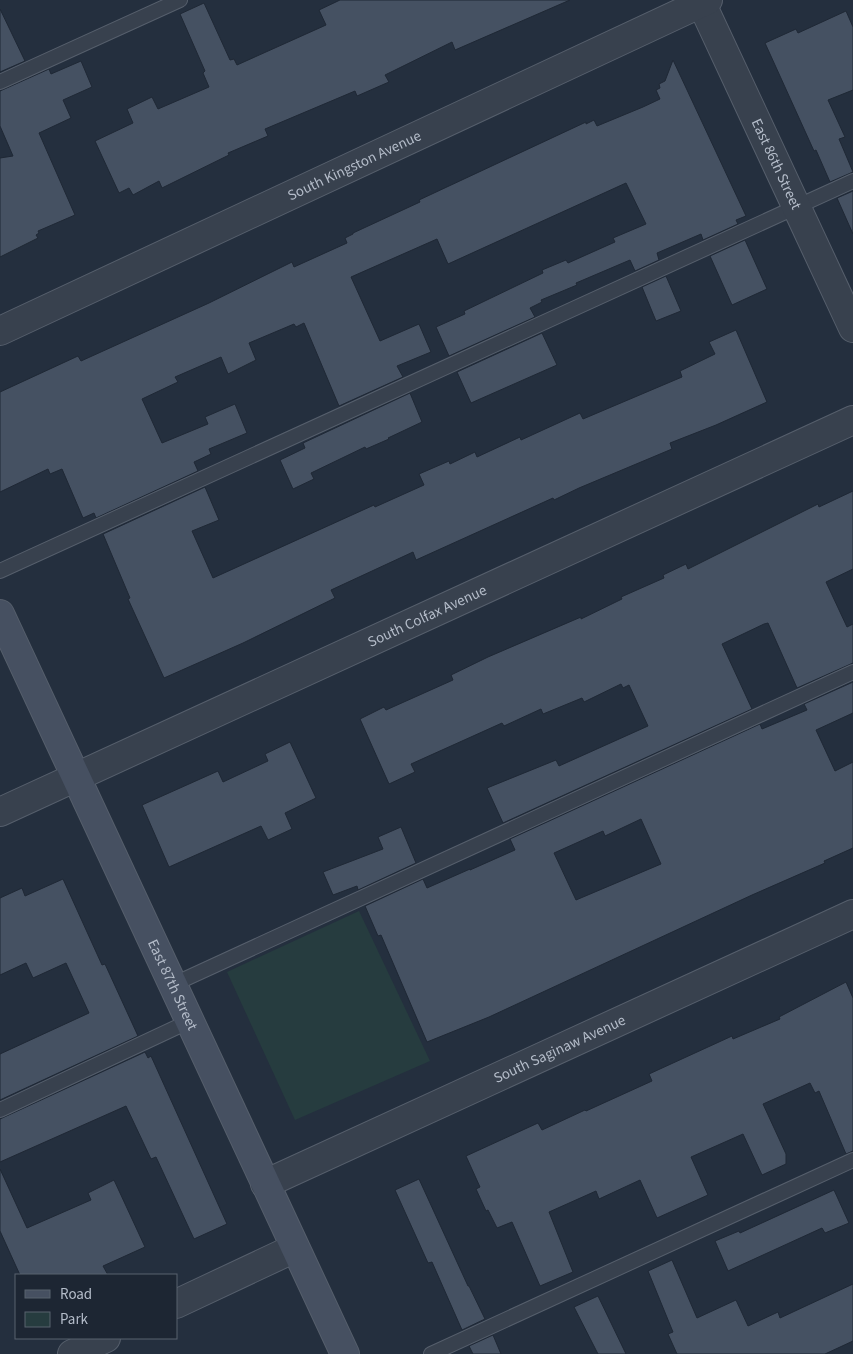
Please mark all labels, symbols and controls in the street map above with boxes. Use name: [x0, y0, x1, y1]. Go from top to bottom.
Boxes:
street label: East 86th Street: [746, 115, 807, 213]
street label: South Kingston Avenue: [284, 125, 424, 206]
street label: South Colfax Avenue: [364, 579, 490, 652]
street label: East 87th Street: [143, 936, 203, 1034]
street label: South Saginaw Avenue: [490, 1009, 629, 1088]
legend: [15, 1274, 178, 1339]
text: Road: [60, 1284, 92, 1305]
text: Park: [60, 1309, 89, 1330]

